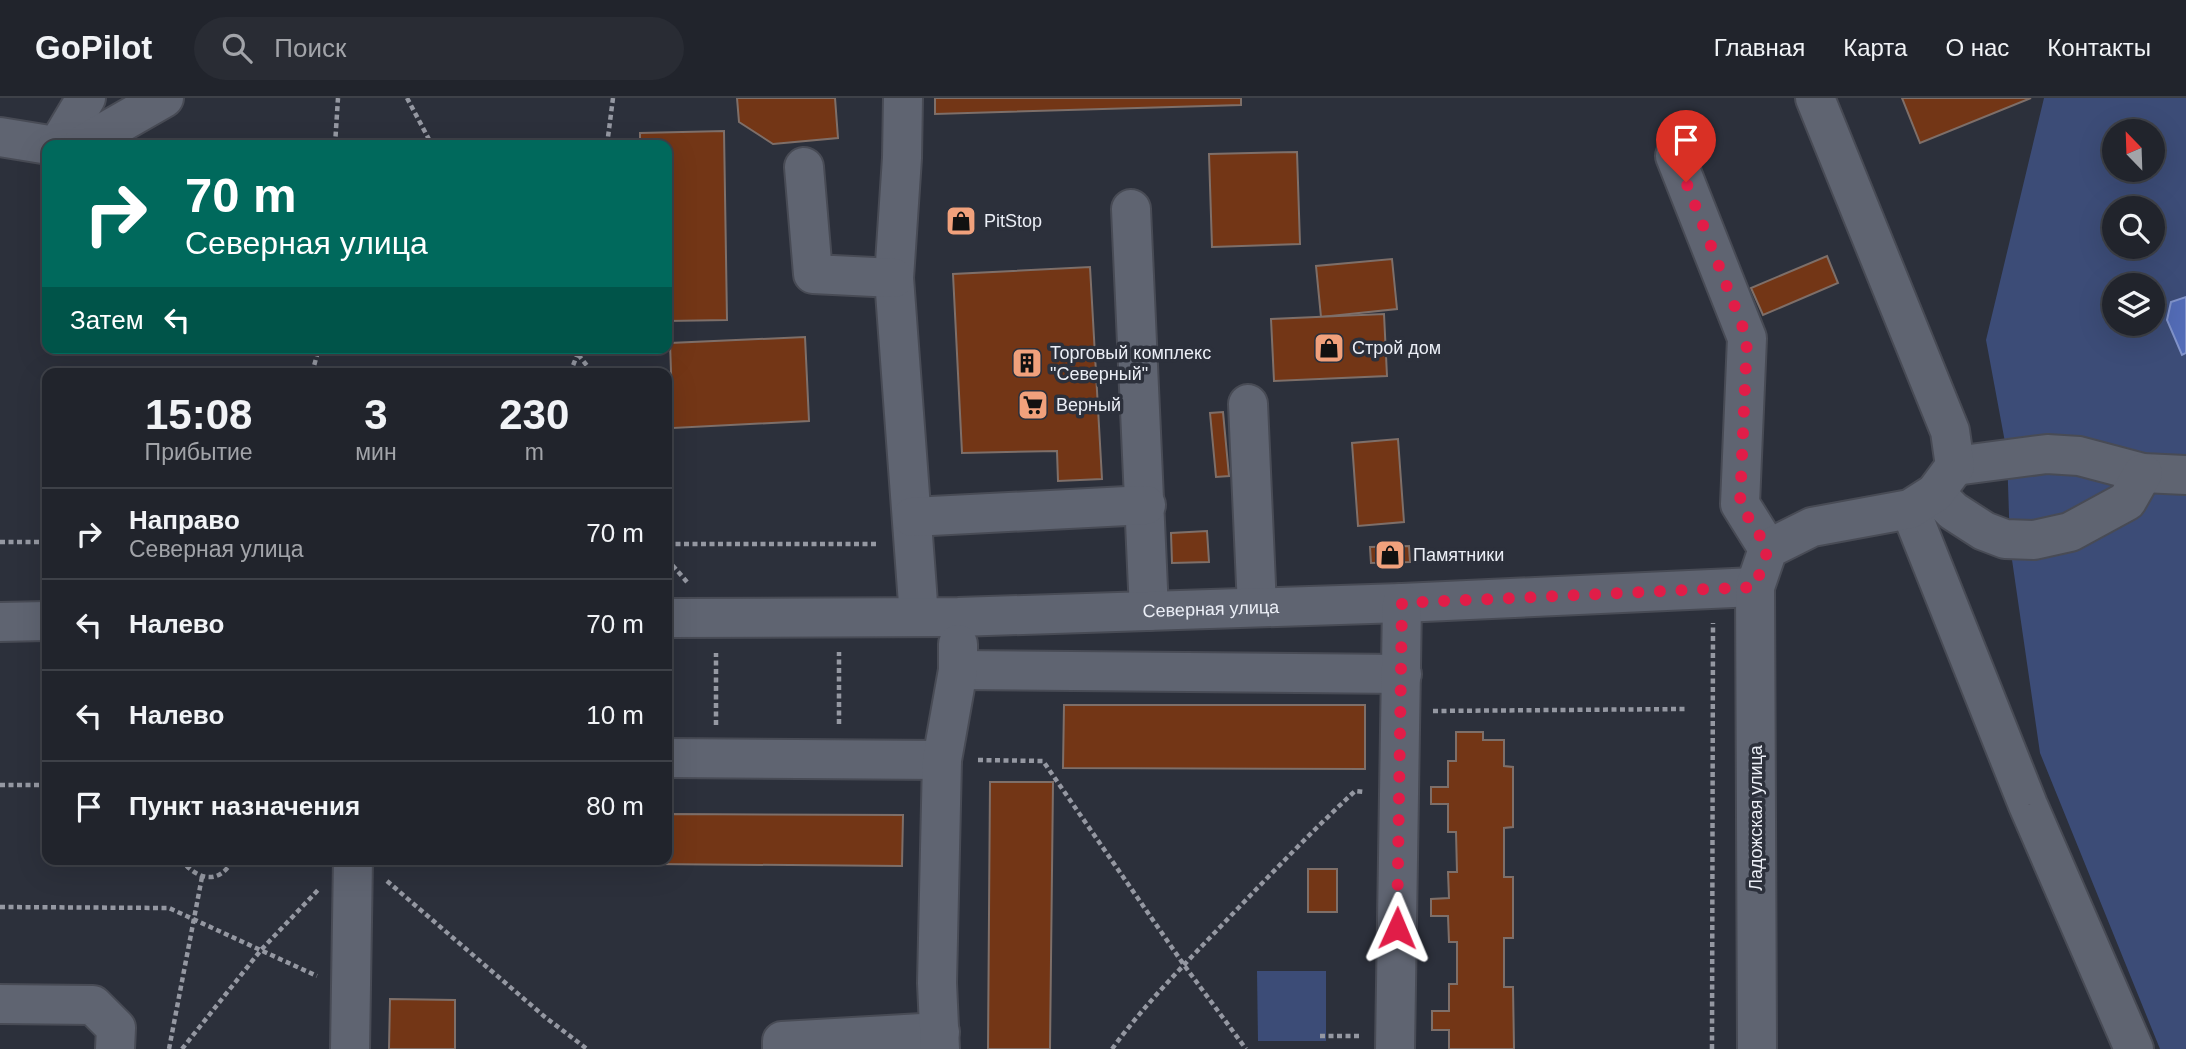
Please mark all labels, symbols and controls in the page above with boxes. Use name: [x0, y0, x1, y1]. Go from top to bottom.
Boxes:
search box: [194, 17, 684, 80]
text: GoPilot: [35, 29, 152, 66]
icon: search: [218, 29, 256, 67]
text: Поиск: [274, 33, 346, 63]
text: Главная: [1714, 34, 1805, 61]
text: Карта: [1843, 34, 1907, 61]
text: О нас: [1945, 34, 2009, 61]
text: Контакты: [2047, 34, 2151, 61]
pin: [1656, 110, 1716, 182]
north arrow: [2102, 119, 2165, 182]
map controls: [2102, 119, 2165, 336]
icon: arrive: [1667, 121, 1705, 159]
icon: right: [70, 168, 161, 259]
text: 70 m: [185, 168, 297, 222]
button: search: [2102, 196, 2165, 259]
shop icon: PitStop: [944, 204, 978, 238]
place label: PitStop: [984, 211, 1042, 231]
text: Северная улица: [185, 225, 428, 261]
button: layers: [2102, 273, 2165, 336]
icon: left: [158, 301, 196, 339]
text: Затем: [70, 305, 144, 335]
shop icon: Строй дом: [1312, 331, 1346, 365]
place label: Строй дом: [1352, 338, 1441, 358]
place label: Торговый комплекс "Северный": [1050, 343, 1211, 384]
building icon: Торговый комплекс "Северный": [1010, 346, 1044, 380]
supermarket icon: Верный: [1016, 388, 1050, 422]
text: 15:08: [145, 391, 252, 438]
text: 3: [364, 391, 388, 438]
text: 230: [499, 391, 569, 438]
place label: Верный: [1056, 395, 1121, 415]
text: Прибытие: [145, 439, 253, 465]
text: мин: [355, 439, 397, 465]
text: m: [525, 439, 544, 465]
text: Направо: [129, 505, 240, 535]
icon: right: [70, 515, 108, 553]
text: 70 m: [586, 518, 644, 548]
text: Северная улица: [129, 536, 304, 562]
shop icon: Памятники: [1373, 538, 1407, 572]
place label: Памятники: [1413, 545, 1504, 565]
street label: Северная улица: [1142, 597, 1280, 621]
icon: left: [70, 606, 108, 644]
text: Налево: [129, 609, 224, 639]
text: 70 m: [586, 609, 644, 639]
icon: left: [70, 697, 108, 735]
text: Налево: [129, 700, 224, 730]
text: 10 m: [586, 700, 644, 730]
street label: Ладожская улица: [1746, 744, 1766, 891]
icon: arrive: [70, 788, 108, 826]
text: Пункт назначения: [129, 791, 360, 821]
text: 80 m: [586, 791, 644, 821]
position arrow: [1360, 891, 1434, 965]

